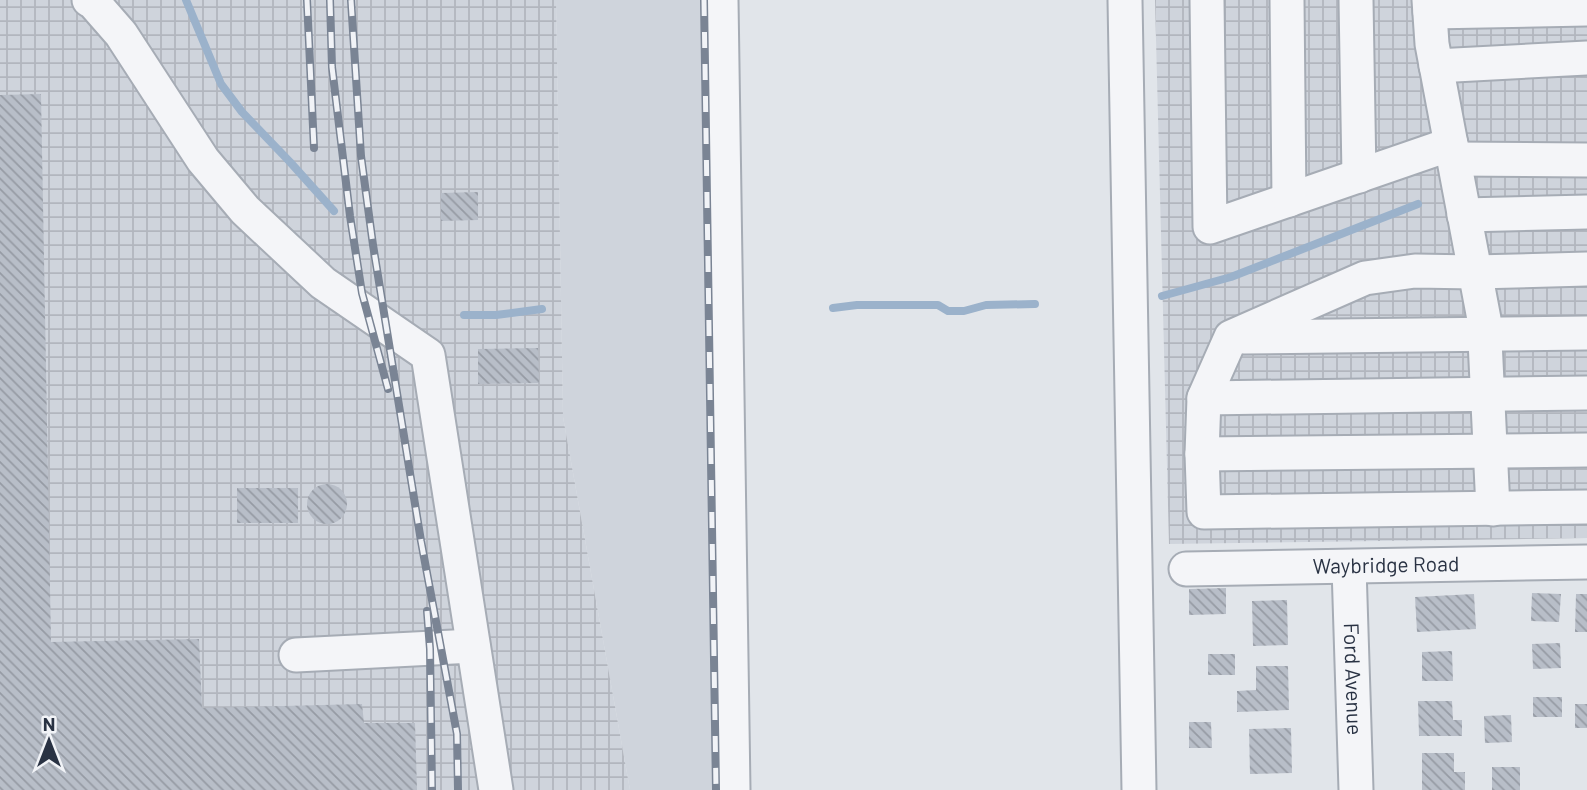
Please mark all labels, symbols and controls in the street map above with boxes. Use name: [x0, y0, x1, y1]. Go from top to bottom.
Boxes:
street label: Waybridge Road: [1312, 550, 1460, 578]
street label: Ford Avenue: [1340, 622, 1368, 736]
north arrow: [14, 706, 84, 776]
text: N: [43, 712, 55, 735]

